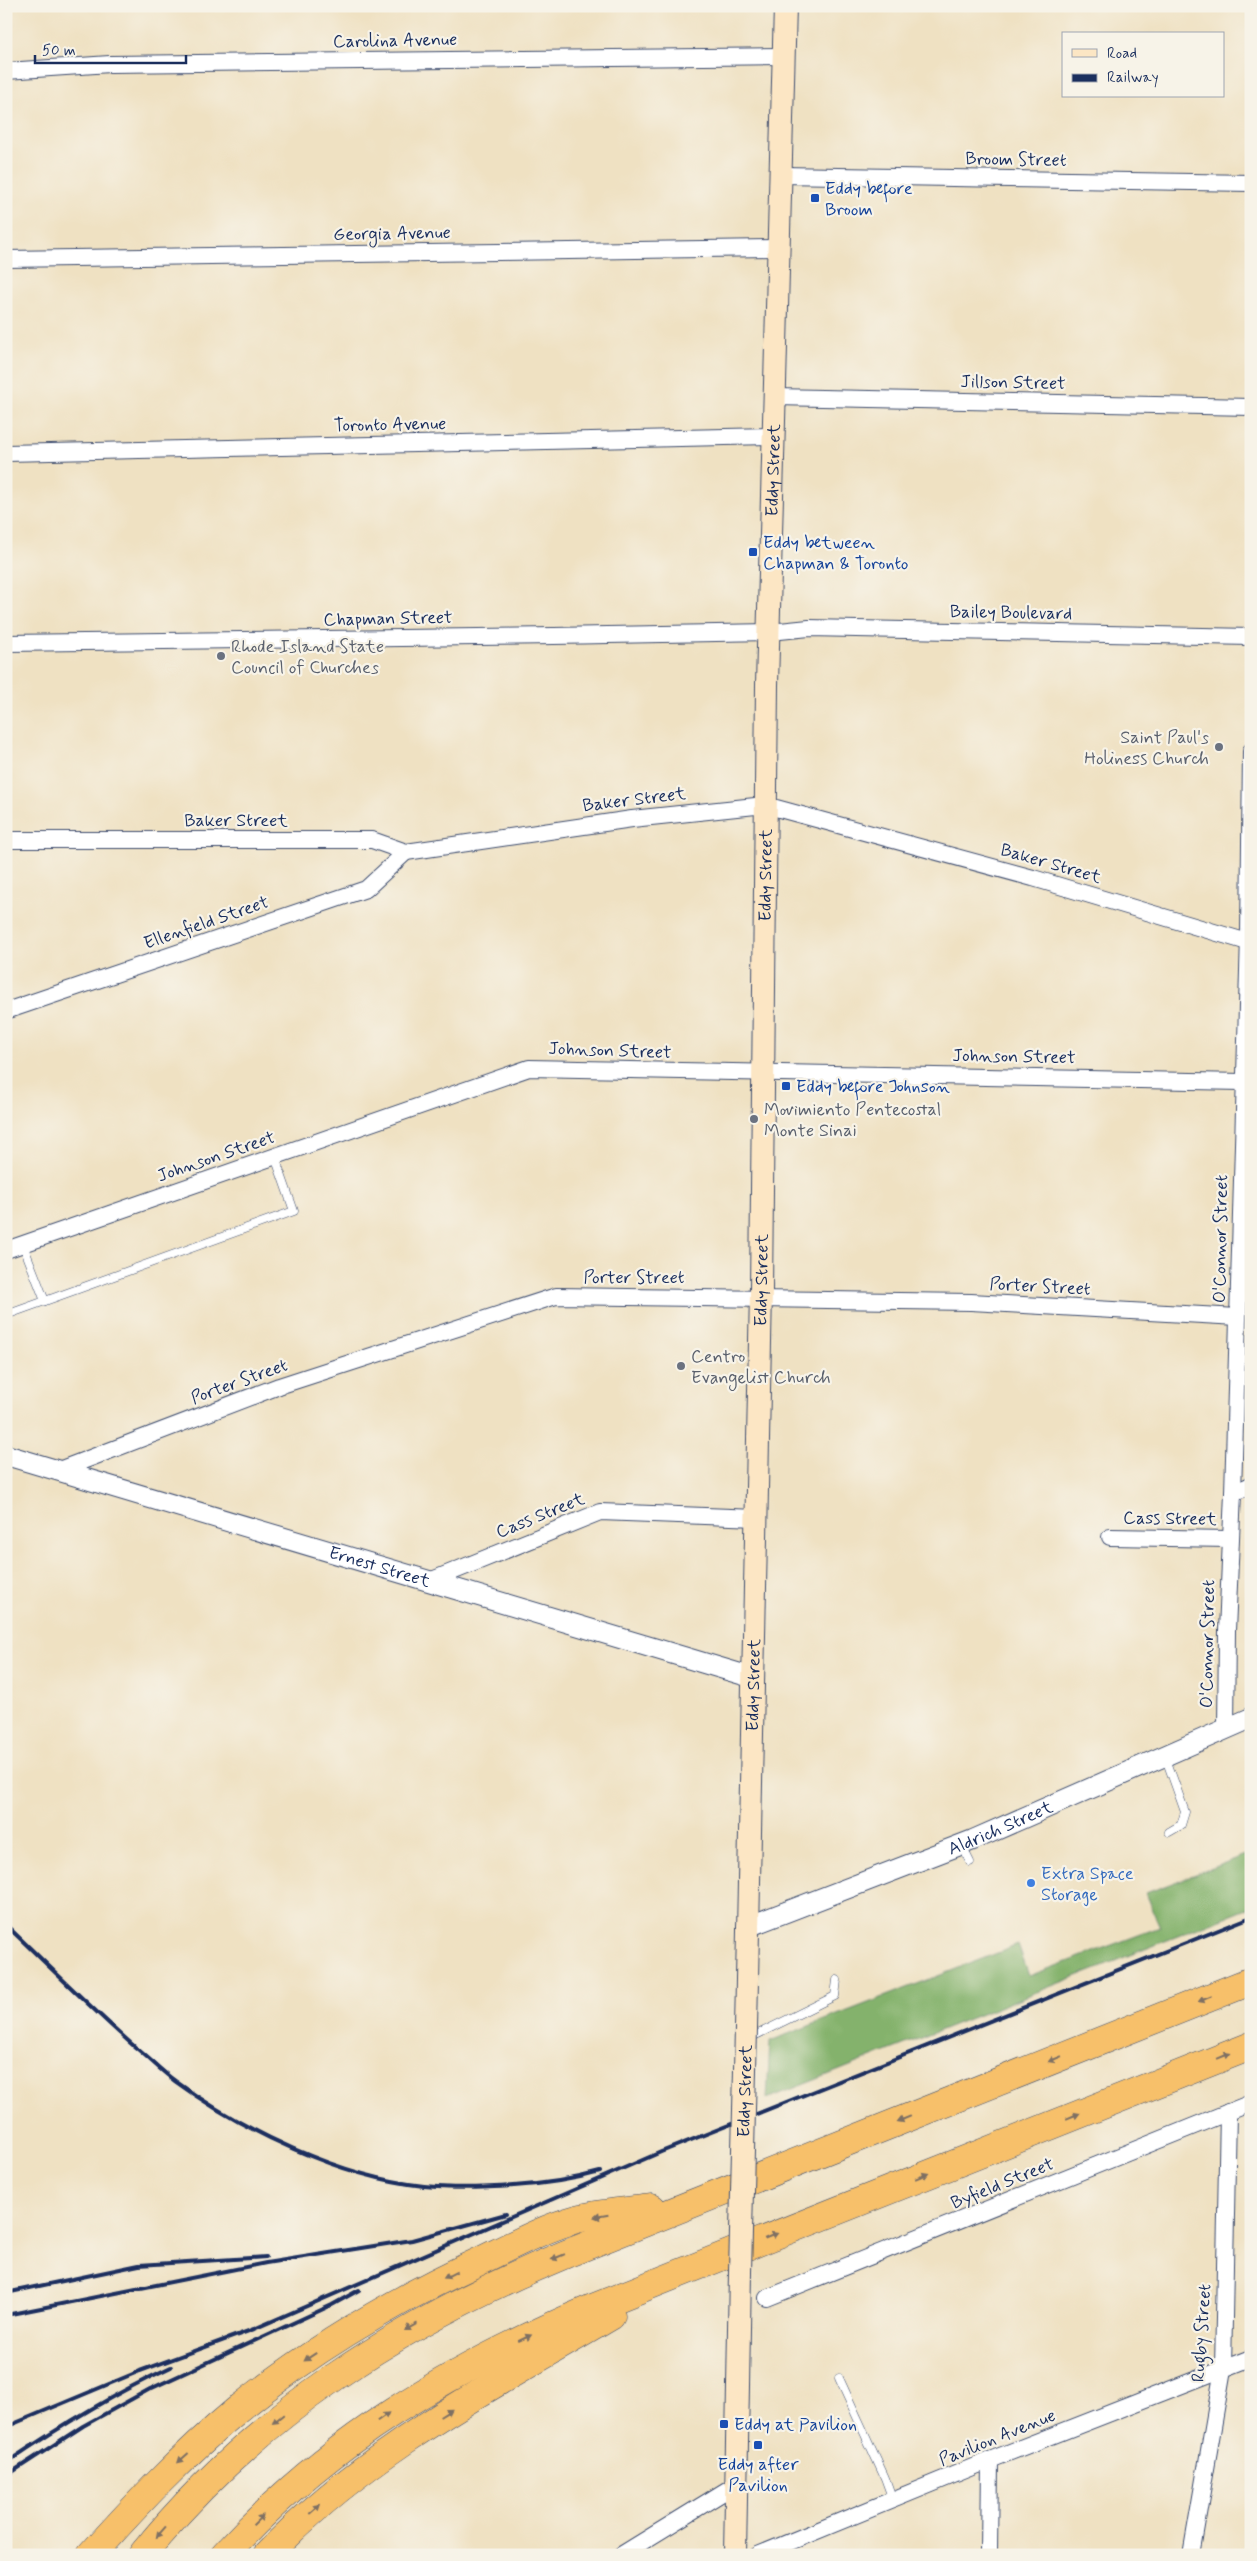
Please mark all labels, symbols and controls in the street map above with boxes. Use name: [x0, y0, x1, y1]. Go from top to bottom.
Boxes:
street label: Carolina Avenue: [333, 28, 457, 54]
scale bar: [35, 32, 186, 64]
legend: [1062, 32, 1224, 98]
text: 50 m: [42, 41, 76, 61]
text: Road: [1107, 44, 1137, 64]
text: Railway: [1107, 68, 1159, 88]
street label: Broom Street: [965, 147, 1067, 173]
place label: Eddy before Broom: [825, 177, 913, 222]
marker: Eddy before Broom: [809, 192, 821, 204]
street label: Georgia Avenue: [333, 221, 451, 248]
street label: Jillson Street: [960, 370, 1066, 396]
street label: Toronto Avenue: [333, 412, 447, 438]
street label: Eddy Street: [760, 423, 787, 517]
place label: Eddy between Chapman & Toronto: [763, 531, 908, 576]
marker: Eddy between Chapman & Toronto: [747, 546, 759, 558]
street label: Bailey Boulevard: [950, 600, 1072, 626]
street label: Chapman Street: [323, 606, 453, 632]
place label: Rhode Island State Council of Churches: [231, 635, 384, 680]
marker: Rhode Island State Council of Churches: [215, 650, 227, 662]
place label: Saint Paul's Holiness Church: [1084, 726, 1209, 771]
marker: Saint Paul's Holiness Church: [1213, 741, 1225, 753]
street label: Baker Street: [581, 782, 687, 818]
street label: Baker Street: [184, 809, 288, 833]
street label: Eddy Street: [754, 828, 779, 922]
street label: Baker Street: [998, 838, 1104, 890]
street label: Ellenfield Street: [141, 890, 272, 956]
street label: Johnson Street: [548, 1037, 672, 1065]
street label: Johnson Street: [952, 1044, 1076, 1070]
place label: Eddy before Johnson: [796, 1075, 950, 1101]
marker: Eddy before Johnson: [780, 1080, 792, 1092]
place label: Movimiento Pentecostal Monte Sinai: [764, 1098, 941, 1143]
marker: Movimiento Pentecostal Monte Sinai: [748, 1113, 760, 1125]
street label: Johnson Street: [154, 1126, 278, 1188]
street label: O'Connor Street: [1208, 1174, 1234, 1303]
street label: Eddy Street: [749, 1233, 775, 1327]
street label: Porter Street: [583, 1266, 685, 1290]
street label: Porter Street: [989, 1272, 1091, 1302]
place label: Centro Evangelist Church: [691, 1345, 831, 1391]
street label: Porter Street: [188, 1353, 291, 1411]
marker: Centro Evangelist Church: [675, 1360, 687, 1372]
street label: Cass Street: [492, 1487, 589, 1545]
street label: Cass Street: [1123, 1506, 1217, 1532]
street label: Ernest Street: [326, 1541, 433, 1594]
street label: O'Connor Street: [1195, 1579, 1221, 1708]
street label: Eddy Street: [741, 1638, 767, 1732]
street label: Aldrich Street: [945, 1795, 1057, 1862]
place label: Extra Space Storage: [1041, 1862, 1134, 1907]
marker: Extra Space Storage: [1025, 1877, 1037, 1889]
one-way arrow: [1198, 1996, 1213, 2003]
street label: Eddy Street: [732, 2044, 759, 2138]
one-way arrow: [1217, 2052, 1231, 2060]
one-way arrow: [1047, 2056, 1062, 2063]
one-way arrow: [1066, 2112, 1080, 2120]
one-way arrow: [896, 2116, 911, 2124]
street label: Byfield Street: [947, 2152, 1057, 2215]
one-way arrow: [915, 2172, 929, 2180]
one-way arrow: [592, 2212, 608, 2220]
one-way arrow: [764, 2232, 778, 2240]
one-way arrow: [551, 2254, 565, 2262]
one-way arrow: [443, 2271, 457, 2279]
street label: Rugby Street: [1187, 2283, 1219, 2383]
one-way arrow: [405, 2323, 418, 2332]
one-way arrow: [518, 2333, 532, 2341]
one-way arrow: [303, 2352, 317, 2362]
street label: Pavilion Avenue: [935, 2404, 1059, 2472]
one-way arrow: [439, 2409, 452, 2418]
one-way arrow: [376, 2412, 390, 2422]
place label: Eddy at Pavilion: [734, 2413, 857, 2437]
one-way arrow: [271, 2414, 284, 2425]
marker: Eddy at Pavilion: [718, 2418, 730, 2430]
marker: Eddy after Pavilion: [752, 2439, 764, 2451]
one-way arrow: [178, 2452, 190, 2464]
place label: Eddy after Pavilion: [717, 2453, 799, 2498]
one-way arrow: [308, 2504, 321, 2515]
one-way arrow: [251, 2514, 263, 2526]
one-way arrow: [155, 2526, 167, 2538]

